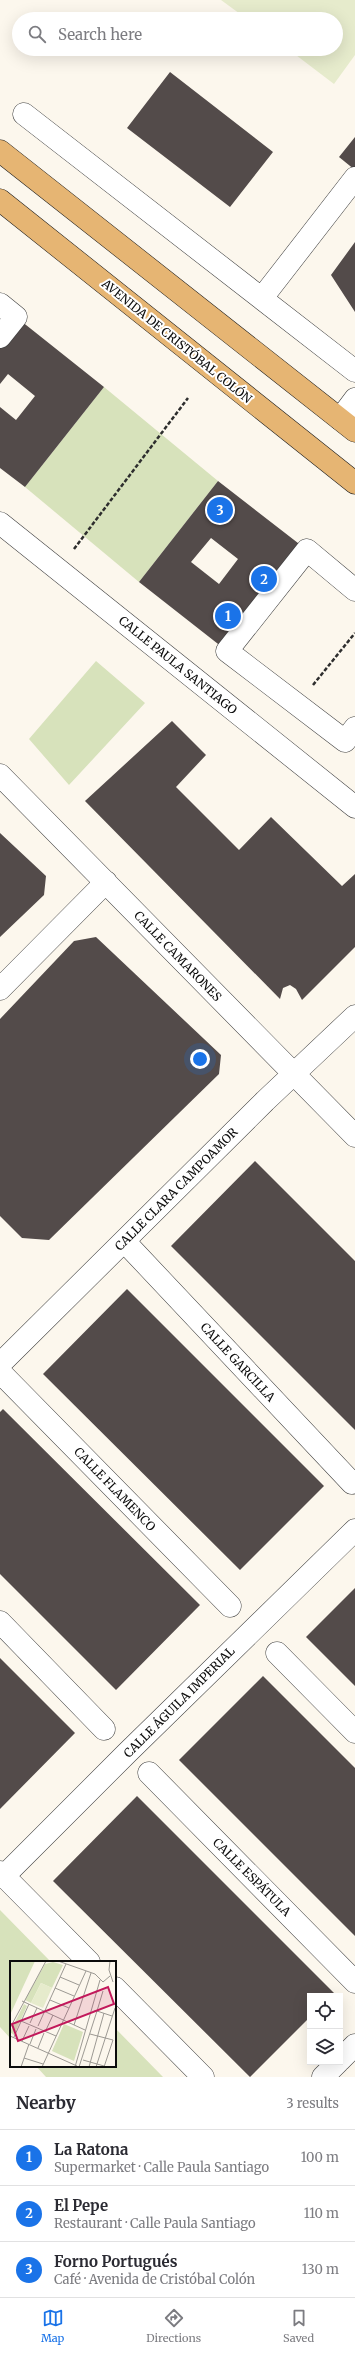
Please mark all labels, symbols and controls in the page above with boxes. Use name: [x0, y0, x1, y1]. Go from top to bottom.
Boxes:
search box: [12, 12, 343, 56]
icon: search: [26, 23, 48, 45]
text: Search here: [58, 25, 142, 44]
street label: AVENIDA DE CRISTÓBAL COLÓN: [98, 275, 256, 407]
pin: 3: [207, 495, 233, 525]
pin: 2: [251, 564, 277, 594]
pin: 1: [215, 601, 241, 631]
street label: CALLE PAULA SANTIAGO: [116, 613, 240, 718]
street label: CALLE CAMARONES: [131, 908, 225, 1004]
your location: [190, 1049, 210, 1069]
street label: CALLE CLARA CAMPOAMOR: [111, 1124, 241, 1254]
street label: CALLE GARCILLA: [198, 1319, 279, 1405]
street label: CALLE FLAMENCO: [71, 1444, 159, 1534]
street label: CALLE ÁGUILA IMPERIAL: [120, 1643, 238, 1761]
street label: CALLE ESPÁTULA: [210, 1835, 295, 1920]
inset map: [10, 1961, 116, 2067]
map controls: [307, 1993, 343, 2065]
button: locate: [307, 1993, 343, 2029]
button: layers: [307, 2029, 343, 2065]
text: Nearby: [16, 2092, 76, 2114]
text: 3 results: [286, 2095, 339, 2112]
text: La Ratona: [54, 2140, 128, 2159]
text: 1: [26, 2149, 32, 2166]
text: 100 m: [301, 2149, 339, 2166]
text: Supermarket · Calle Paula Santiago: [54, 2159, 269, 2176]
text: El Pepe: [54, 2196, 108, 2215]
text: 2: [25, 2205, 33, 2222]
text: 110 m: [304, 2205, 339, 2222]
text: Restaurant · Calle Paula Santiago: [54, 2215, 256, 2232]
text: Forno Portugués: [54, 2252, 177, 2271]
text: 3: [25, 2261, 33, 2278]
text: 130 m: [302, 2261, 339, 2278]
text: Café · Avenida de Cristóbal Colón: [54, 2271, 255, 2288]
tab: Map: [41, 2307, 64, 2345]
tab: Directions: [146, 2307, 201, 2345]
tab: Saved: [283, 2307, 314, 2345]

